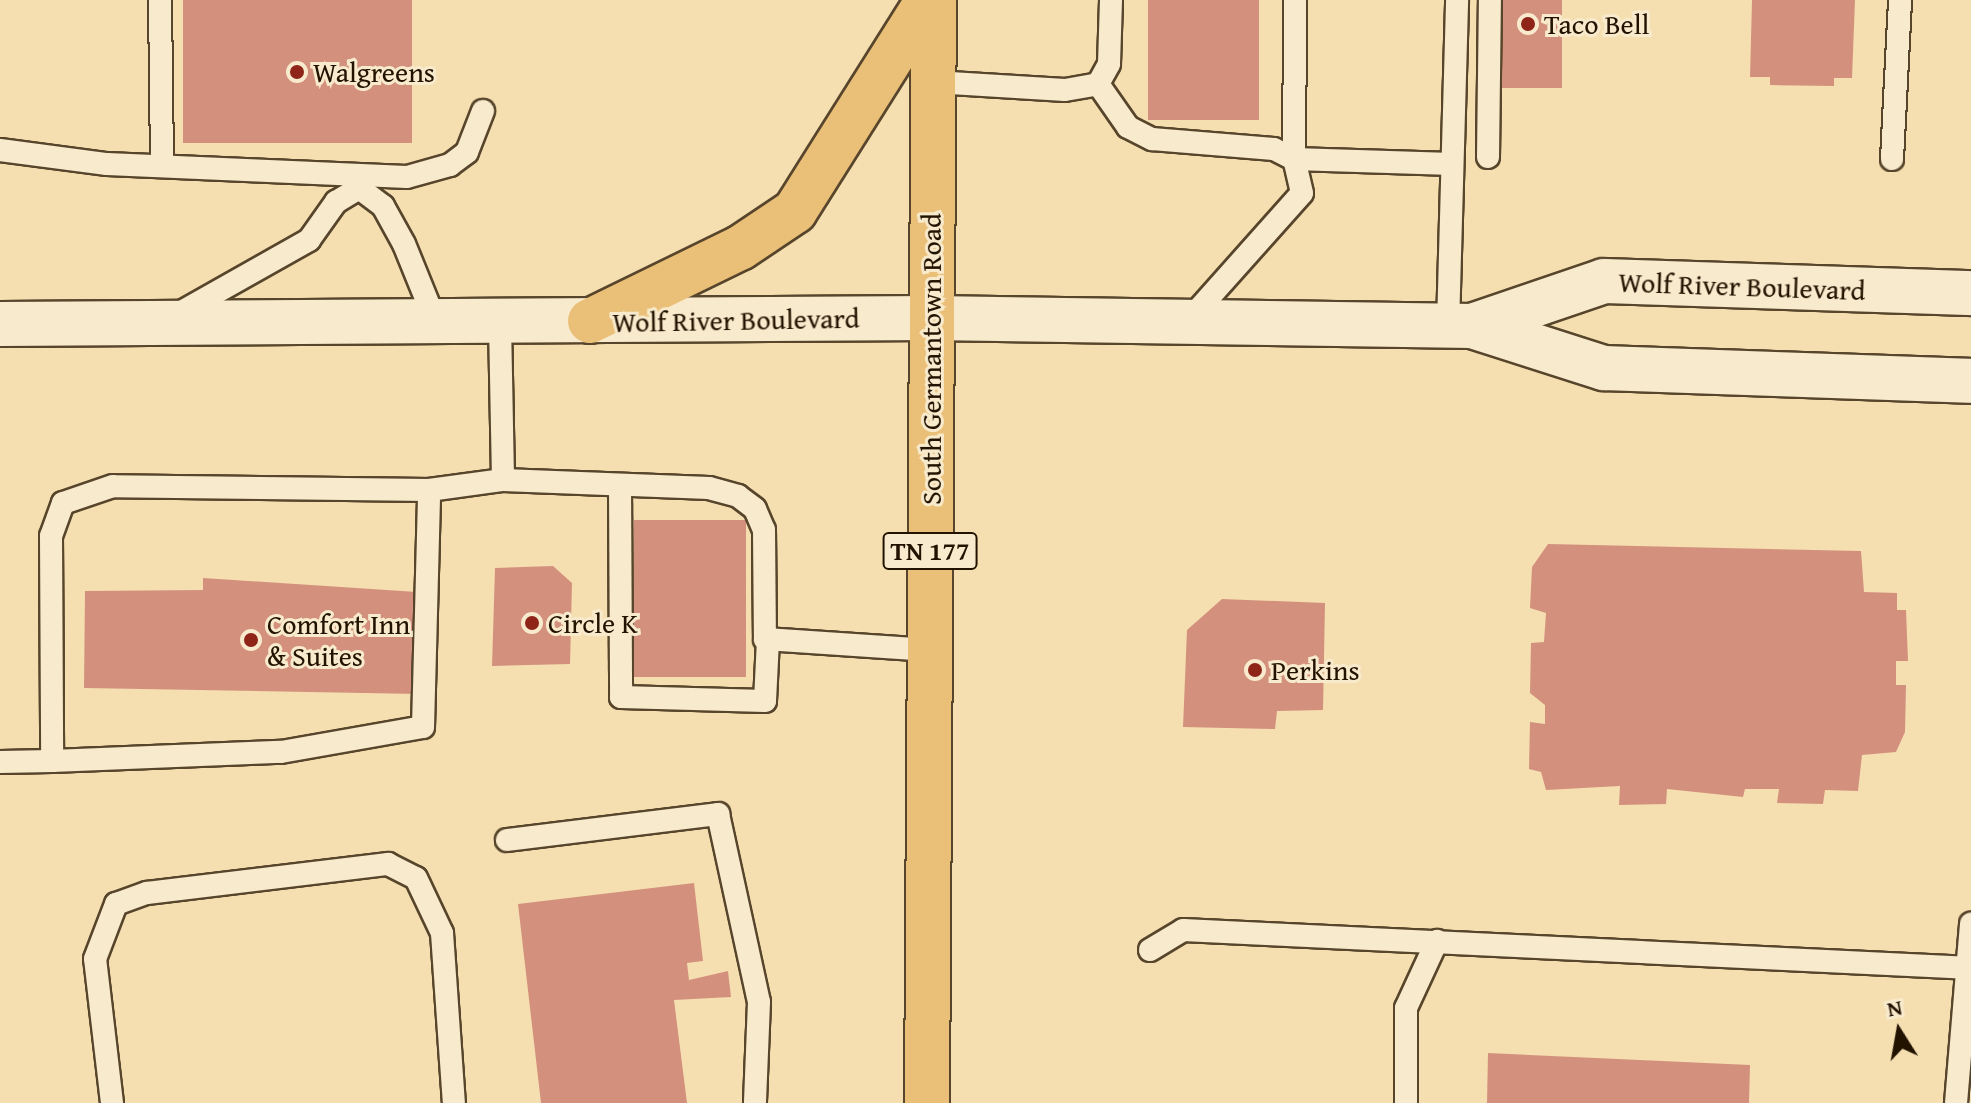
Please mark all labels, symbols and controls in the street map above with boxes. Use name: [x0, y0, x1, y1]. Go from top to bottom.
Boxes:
place label: Taco Bell: [1544, 7, 1649, 41]
marker: Taco Bell: [1519, 15, 1537, 33]
place label: Walgreens: [313, 55, 435, 89]
marker: Walgreens: [288, 63, 306, 81]
street label: South Germantown Road: [914, 213, 948, 505]
street label: Wolf River Boulevard: [1618, 265, 1866, 307]
street label: Wolf River Boulevard: [612, 301, 860, 339]
road number: TN 177: [882, 529, 978, 573]
place label: Circle K: [548, 606, 638, 640]
place label: Comfort Inn & Suites: [267, 607, 410, 673]
marker: Circle K: [523, 614, 541, 632]
marker: Comfort Inn & Suites: [242, 631, 260, 649]
place label: Perkins: [1271, 653, 1360, 687]
marker: Perkins: [1246, 661, 1264, 679]
text: N: [1884, 990, 1905, 1025]
north arrow: [1859, 991, 1939, 1071]

